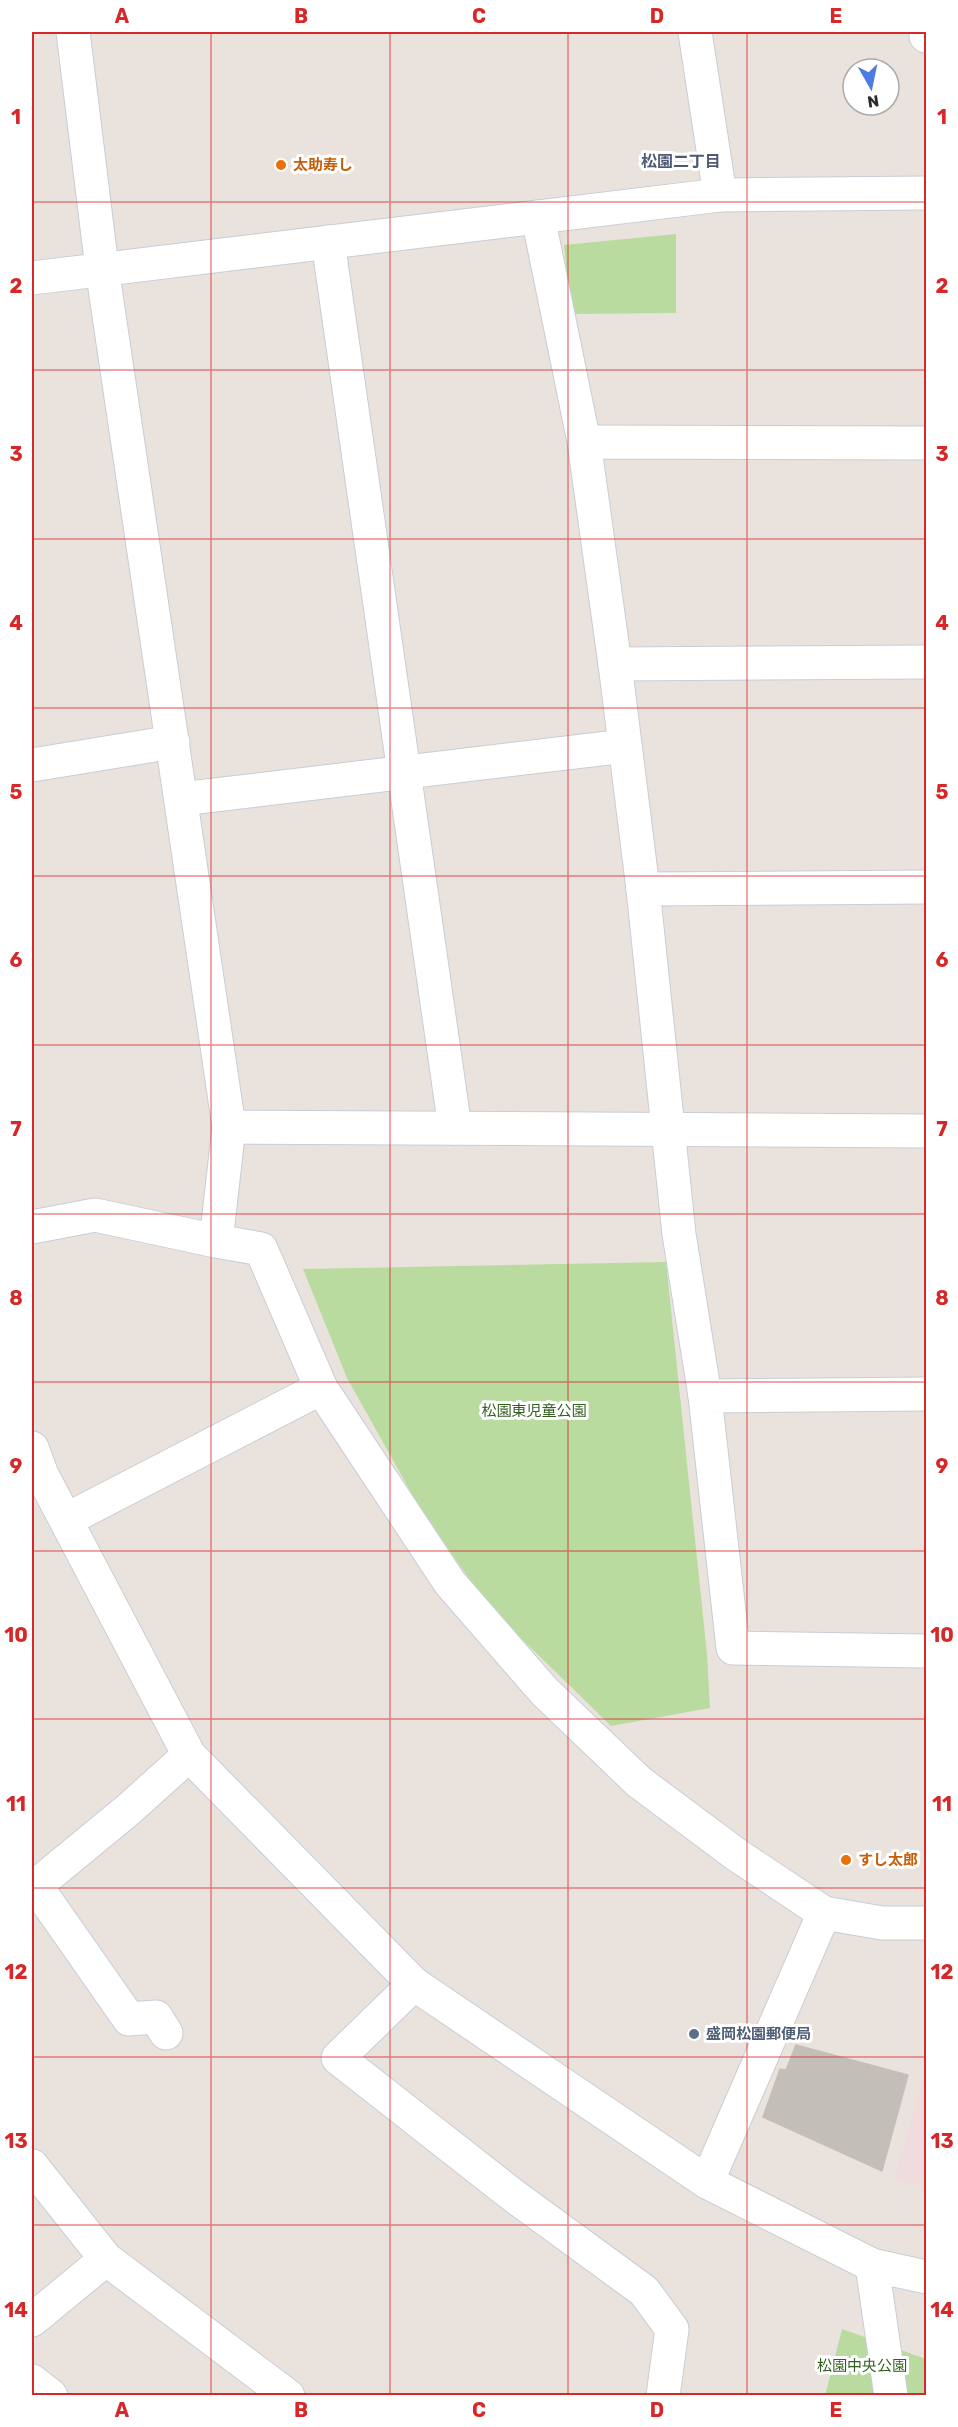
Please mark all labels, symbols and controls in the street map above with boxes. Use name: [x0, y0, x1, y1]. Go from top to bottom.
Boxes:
text: A: [115, 4, 130, 28]
text: B: [294, 4, 308, 28]
text: C: [472, 4, 486, 28]
text: D: [650, 4, 664, 28]
text: E: [830, 4, 842, 28]
north arrow: [841, 57, 901, 117]
text: N: [866, 91, 880, 112]
text: 1: [11, 105, 21, 129]
text: 1: [937, 105, 947, 129]
district label: 松園二丁目: [641, 152, 721, 171]
place label: 太助寿し: [293, 156, 353, 174]
marker: 太助寿し: [274, 158, 288, 172]
text: 2: [10, 274, 23, 298]
text: 2: [936, 274, 949, 298]
text: 3: [9, 442, 23, 466]
text: 3: [935, 442, 949, 466]
text: 4: [9, 611, 23, 635]
text: 4: [935, 611, 949, 635]
text: 5: [10, 780, 23, 804]
text: 5: [936, 780, 949, 804]
text: 6: [9, 948, 23, 972]
text: 6: [935, 948, 949, 972]
text: 7: [10, 1117, 22, 1141]
text: 7: [936, 1117, 948, 1141]
text: 8: [9, 1286, 23, 1310]
text: 8: [935, 1286, 949, 1310]
park label: 松園東児童公園: [481, 1402, 587, 1420]
text: 9: [10, 1454, 23, 1478]
text: 9: [936, 1454, 949, 1478]
text: 10: [4, 1623, 28, 1647]
text: 10: [930, 1623, 954, 1647]
text: 11: [6, 1792, 26, 1816]
text: 11: [932, 1792, 952, 1816]
place label: すし太郎: [858, 1851, 918, 1869]
marker: すし太郎: [839, 1853, 853, 1867]
text: 12: [5, 1960, 27, 1984]
text: 12: [931, 1960, 953, 1984]
place label: 盛岡松園郵便局: [706, 2025, 811, 2043]
marker: 盛岡松園郵便局: [687, 2027, 701, 2041]
text: 13: [4, 2129, 28, 2153]
text: 13: [930, 2129, 954, 2153]
text: 14: [4, 2298, 28, 2322]
text: 14: [930, 2298, 954, 2322]
park label: 松園中央公園: [817, 2357, 907, 2375]
text: A: [115, 2398, 130, 2422]
text: B: [294, 2398, 308, 2422]
text: C: [472, 2398, 486, 2422]
text: D: [650, 2398, 664, 2422]
text: E: [830, 2398, 842, 2422]

